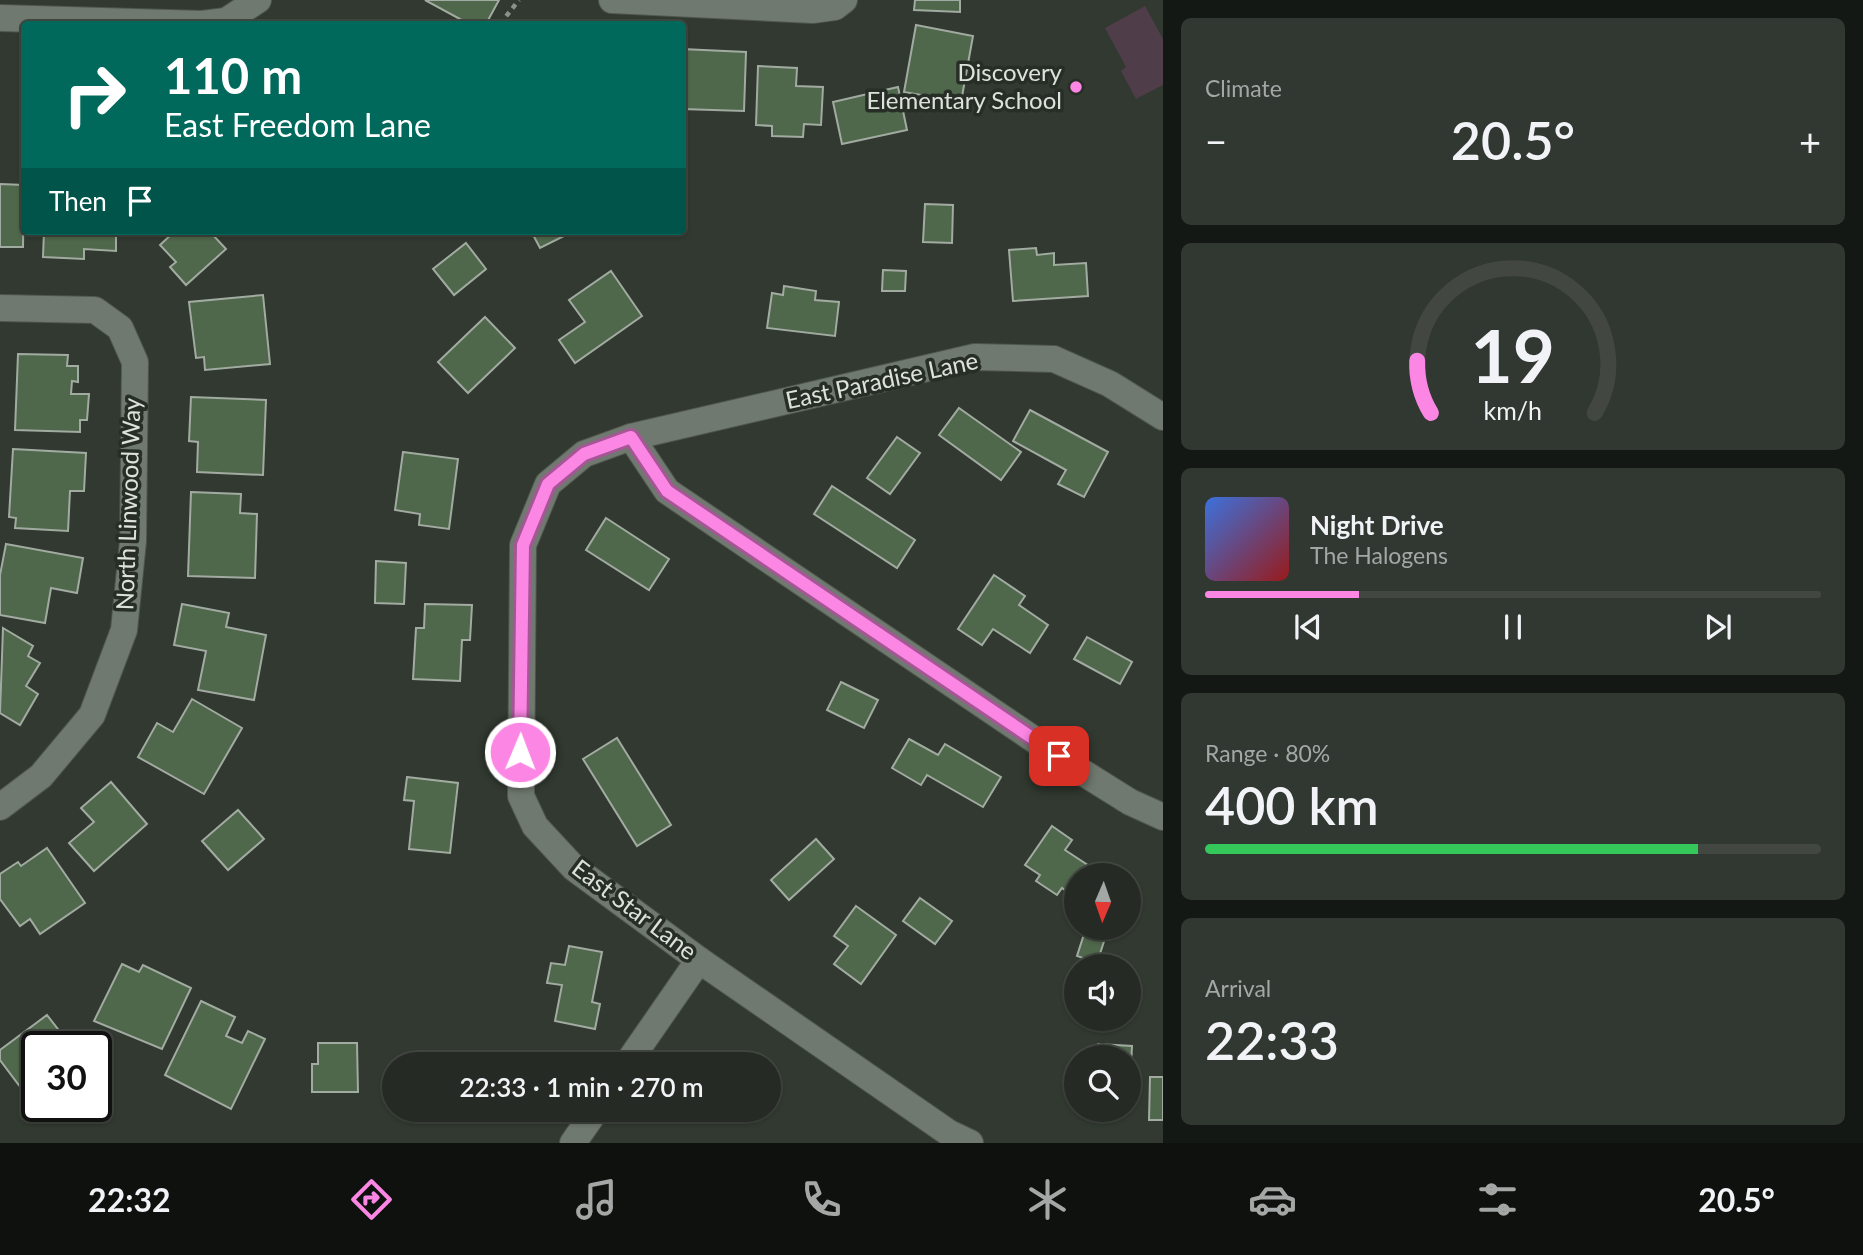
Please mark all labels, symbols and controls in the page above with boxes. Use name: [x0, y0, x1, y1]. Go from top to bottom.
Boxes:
text: 110 m: [164, 46, 302, 104]
icon: right: [49, 49, 140, 140]
place label: Discovery Elementary School: [866, 57, 1063, 114]
text: Climate: [1205, 74, 1282, 102]
marker: Discovery Elementary School: [1068, 79, 1084, 95]
text: East Freedom Lane: [164, 105, 431, 144]
text: 20.5°: [1451, 109, 1575, 171]
text: −: [1205, 118, 1227, 164]
text: +: [1799, 118, 1821, 164]
icon: arrive: [121, 182, 159, 220]
text: Then: [49, 185, 107, 217]
text: 19: [1471, 311, 1555, 399]
street label: East Paradise Lane: [783, 345, 981, 414]
text: km/h: [1484, 394, 1542, 424]
street label: North Linwood Way: [109, 397, 146, 611]
text: Night Drive: [1310, 509, 1444, 541]
text: The Halogens: [1310, 541, 1448, 569]
icon: previous: [1289, 608, 1327, 646]
icon: pause: [1494, 608, 1532, 646]
icon: next: [1699, 608, 1737, 646]
position arrow: [483, 715, 557, 789]
pin: [1029, 726, 1089, 786]
icon: arrive: [1040, 737, 1078, 775]
text: Range · 80%: [1205, 739, 1330, 767]
text: 400 km: [1205, 774, 1379, 836]
street label: East Star Lane: [567, 853, 703, 965]
north arrow: [1064, 863, 1141, 940]
map controls: [1064, 863, 1141, 1122]
button: sound: [1064, 954, 1141, 1031]
text: Arrival: [1205, 974, 1271, 1002]
text: 22:33: [1205, 1009, 1339, 1071]
speed limit sign: 30: [21, 1031, 112, 1122]
button: search: [1064, 1045, 1141, 1122]
text: 22:33 · 1 min · 270 m: [459, 1071, 704, 1103]
icon: directions: [347, 1175, 396, 1224]
icon: music: [572, 1175, 621, 1224]
icon: phone: [797, 1175, 846, 1224]
icon: climate: [1023, 1175, 1072, 1224]
icon: car: [1248, 1175, 1297, 1224]
icon: filters: [1473, 1175, 1522, 1224]
text: 22:32: [88, 1180, 171, 1219]
text: 20.5°: [1698, 1180, 1775, 1219]

